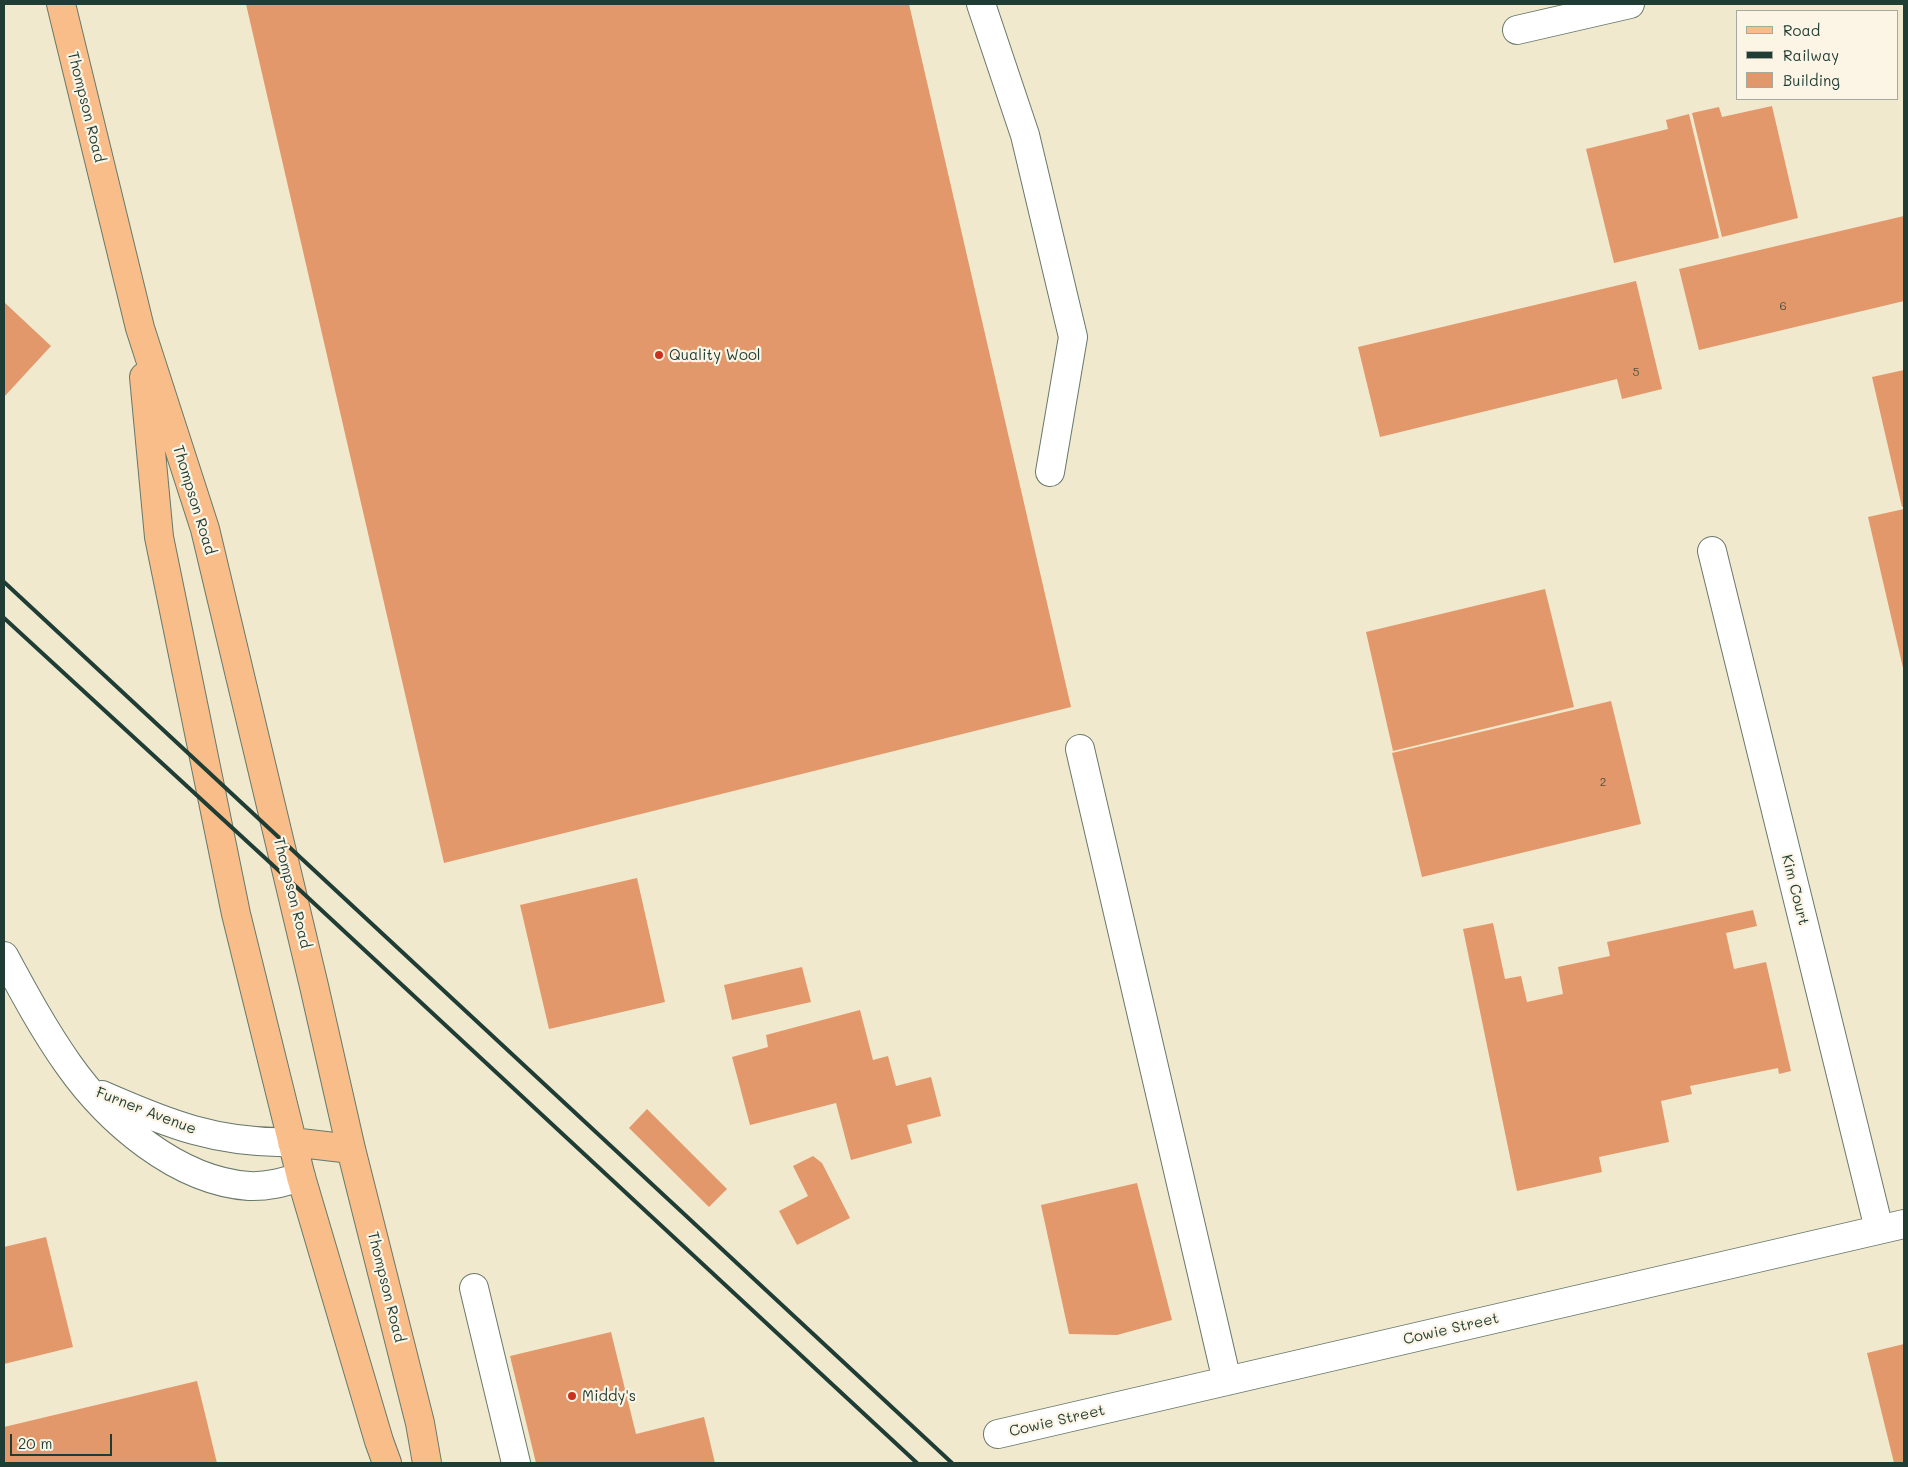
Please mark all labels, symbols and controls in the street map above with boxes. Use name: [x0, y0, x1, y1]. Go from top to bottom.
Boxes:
legend: [1736, 10, 1898, 100]
text: Road: [1783, 20, 1820, 40]
text: Railway: [1783, 45, 1839, 65]
street label: Thompson Road: [64, 50, 108, 164]
text: Building: [1783, 70, 1840, 90]
house number: 6: [1779, 299, 1787, 313]
place label: Quality Wool: [669, 346, 761, 364]
marker: Quality Wool: [653, 349, 665, 361]
house number: 5: [1633, 365, 1639, 379]
street label: Thompson Road: [169, 443, 219, 557]
house number: 2: [1600, 775, 1606, 789]
street label: Thompson Road: [270, 836, 314, 950]
street label: Kim Court: [1778, 853, 1812, 927]
street label: Furner Avenue: [93, 1084, 199, 1138]
street label: Thompson Road: [364, 1230, 408, 1344]
street label: Cowie Street: [1401, 1309, 1501, 1349]
place label: Middy's: [582, 1387, 636, 1405]
marker: Middy's: [566, 1390, 578, 1402]
street label: Cowie Street: [1007, 1401, 1107, 1441]
scale bar: [12, 1424, 115, 1456]
text: 20 m: [18, 1433, 52, 1453]

